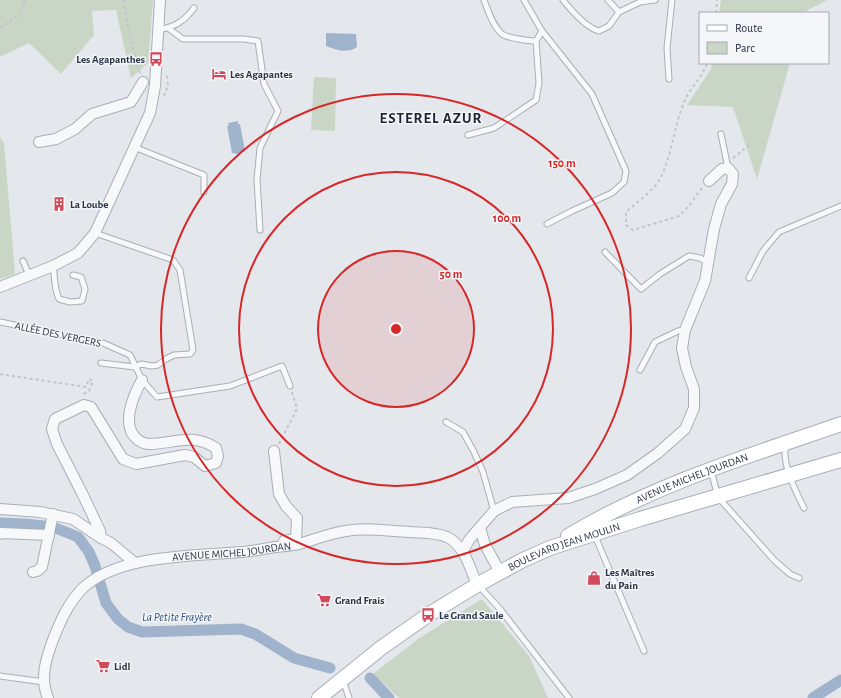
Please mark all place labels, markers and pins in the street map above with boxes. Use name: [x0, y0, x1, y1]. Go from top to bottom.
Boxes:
bus stop icon: Les Agapanthes: [148, 51, 164, 67]
place label: Les Agapanthes: [76, 54, 145, 65]
hotel icon: Les Agapantes: [211, 66, 227, 82]
place label: Les Agapantes: [230, 69, 293, 80]
building icon: La Loube: [51, 196, 67, 212]
place label: La Loube: [70, 199, 109, 210]
centre of rings: [389, 322, 403, 336]
place label: Les Maîtres du Pain: [605, 567, 655, 591]
shop icon: Les Maîtres du Pain: [586, 570, 602, 586]
supermarket icon: Grand Frais: [316, 592, 332, 608]
place label: Grand Frais: [335, 595, 384, 606]
bus stop icon: Le Grand Saule: [420, 607, 436, 623]
place label: Le Grand Saule: [439, 610, 504, 621]
supermarket icon: Lidl: [95, 658, 111, 674]
place label: Lidl: [114, 661, 130, 672]

